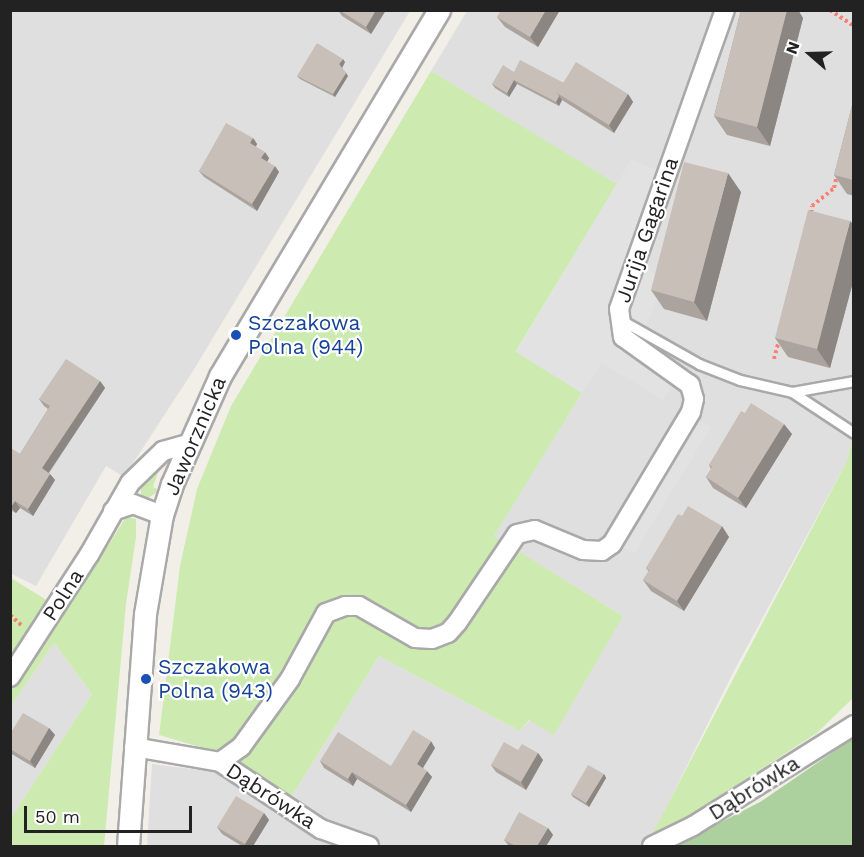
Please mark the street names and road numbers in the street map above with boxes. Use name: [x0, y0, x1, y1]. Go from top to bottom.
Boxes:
street label: Jurija Gagarina: [610, 154, 684, 306]
street label: Jaworznicka: [159, 373, 231, 499]
street label: Polna: [37, 564, 89, 626]
street label: Dąbrówka: [704, 750, 804, 826]
street label: Dąbrówka: [221, 758, 321, 834]

